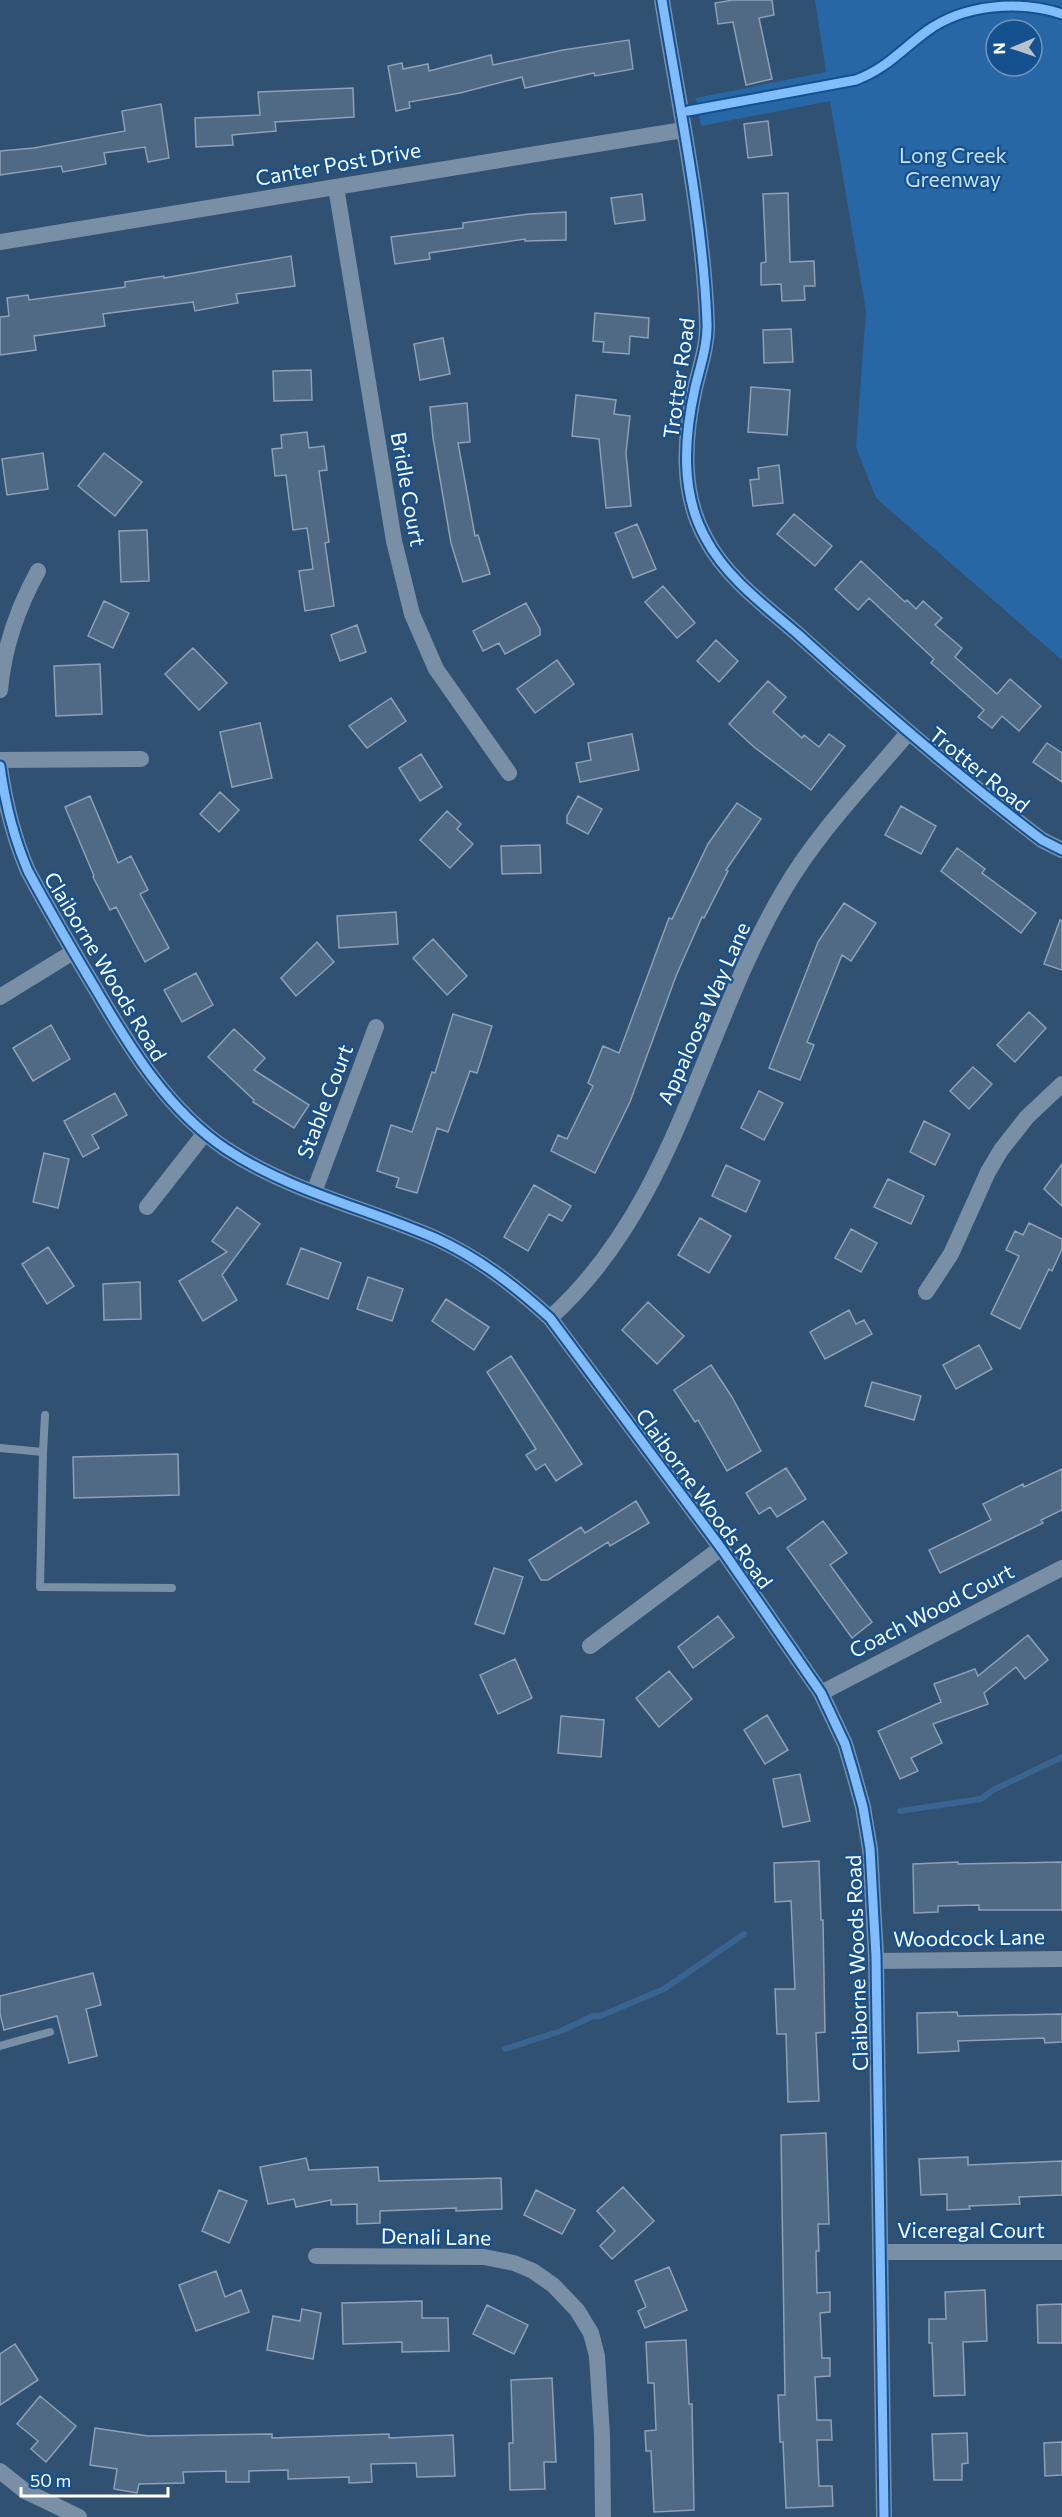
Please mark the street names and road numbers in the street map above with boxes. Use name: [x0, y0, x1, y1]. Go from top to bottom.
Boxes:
street label: Canter Post Drive: [253, 136, 423, 190]
street label: Trotter Road: [657, 316, 699, 440]
street label: Bridle Court: [387, 430, 431, 548]
street label: Trotter Road: [925, 721, 1035, 817]
street label: Claiborne Woods Road: [40, 867, 172, 1065]
street label: Appaloosa Way Lane: [651, 918, 755, 1108]
street label: Stable Court: [291, 1040, 357, 1162]
street label: Claiborne Woods Road: [631, 1403, 779, 1593]
street label: Coach Wood Court: [845, 1558, 1017, 1662]
street label: Claiborne Woods Road: [840, 1854, 872, 2072]
street label: Woodcock Lane: [893, 1923, 1045, 1951]
street label: Viceregal Court: [897, 2217, 1045, 2242]
street label: Denali Lane: [381, 2223, 491, 2249]

